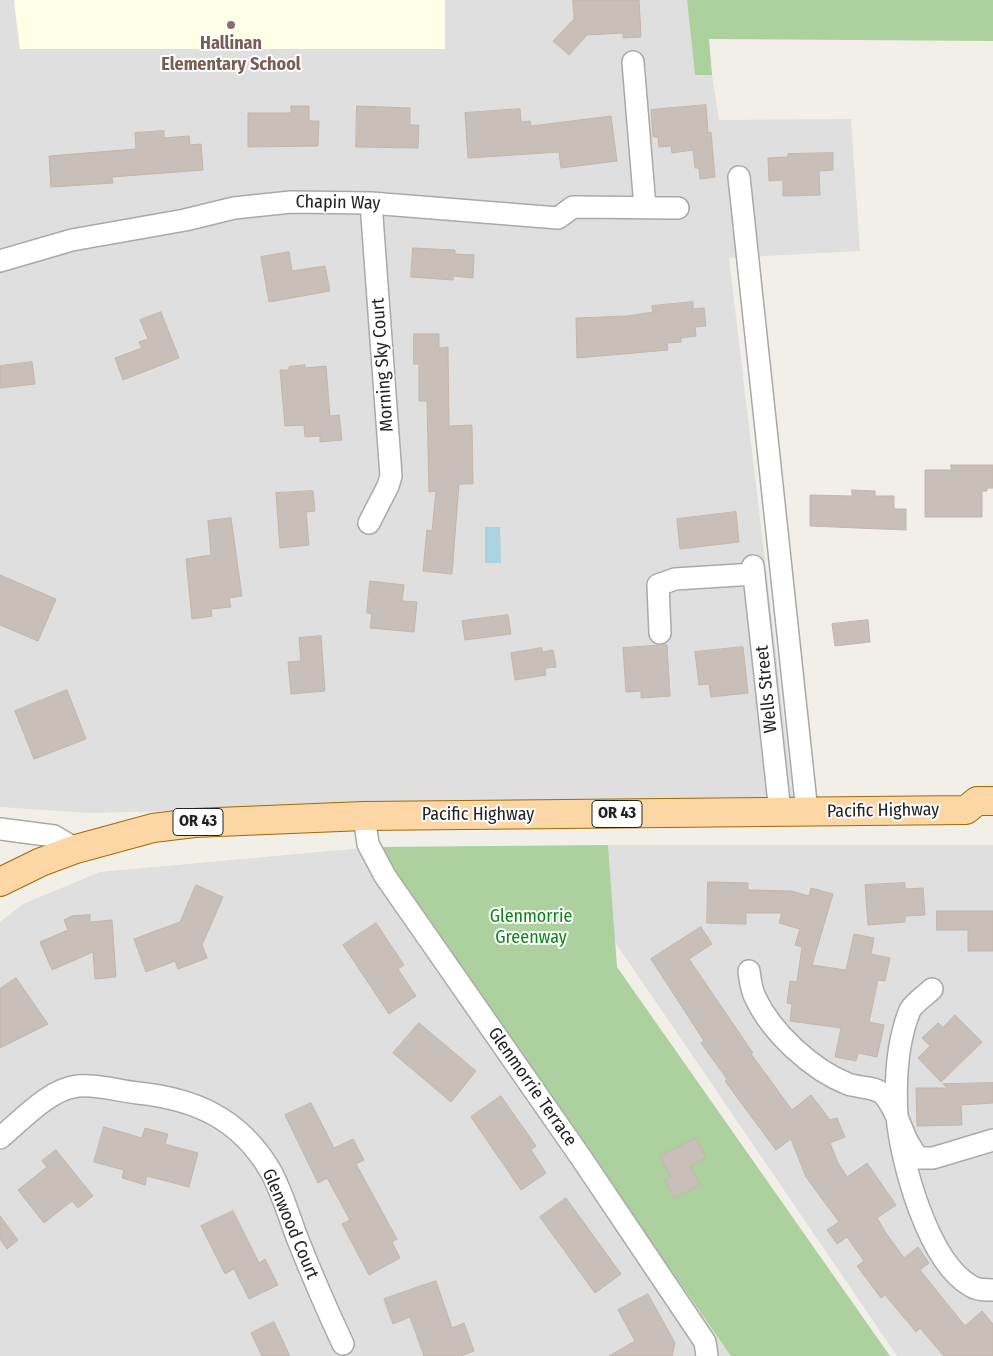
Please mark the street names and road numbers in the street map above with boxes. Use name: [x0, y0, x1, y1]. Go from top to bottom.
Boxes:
street label: Chapin Way: [296, 191, 380, 215]
street label: Morning Sky Court: [368, 297, 398, 433]
street label: Wells Street: [752, 644, 782, 734]
street label: Pacific Highway: [827, 799, 939, 823]
road number: OR 43: [592, 801, 642, 828]
street label: Pacific Highway: [422, 804, 534, 826]
road number: OR 43: [173, 809, 223, 836]
street label: Glenmorrie Terrace: [483, 1023, 581, 1151]
street label: Glenwood Court: [257, 1166, 323, 1282]

